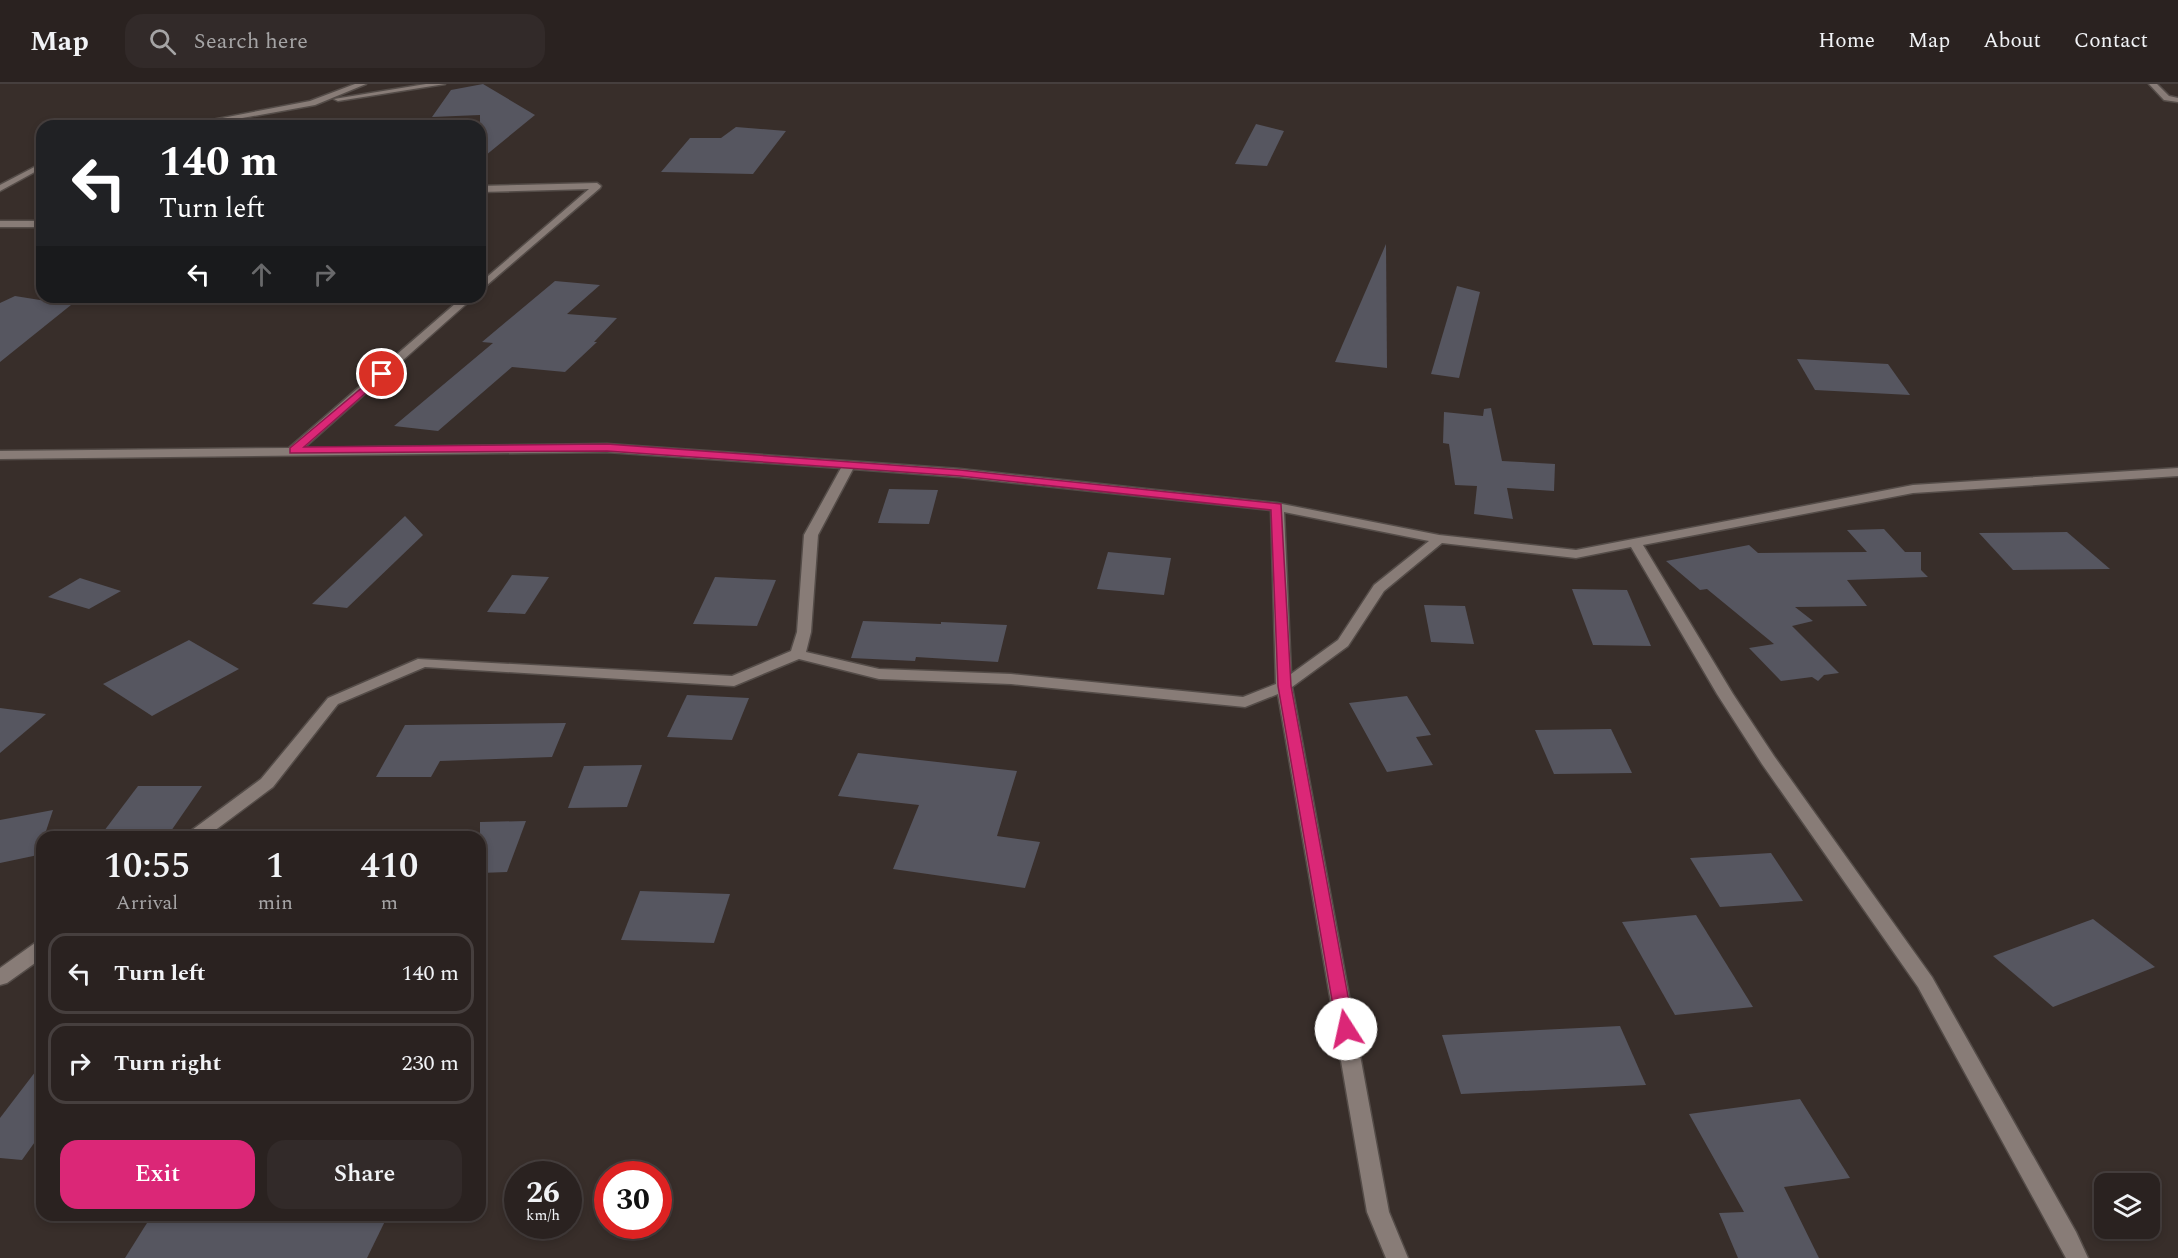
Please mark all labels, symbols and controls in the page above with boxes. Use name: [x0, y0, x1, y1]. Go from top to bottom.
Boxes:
search box: [125, 14, 545, 68]
text: Map: [30, 20, 89, 63]
icon: search: [146, 25, 179, 58]
text: Search here: [194, 25, 308, 58]
text: Home: [1818, 25, 1875, 57]
text: Map: [1908, 25, 1950, 57]
text: About: [1983, 25, 2041, 57]
text: Contact: [2074, 25, 2148, 57]
text: 140 m: [159, 131, 278, 194]
icon: left: [60, 144, 138, 222]
text: Turn left: [159, 188, 265, 230]
icon: left: [182, 258, 215, 291]
icon: ahead: [245, 258, 278, 291]
icon: right: [308, 258, 341, 291]
pin: [356, 348, 407, 399]
icon: arrive: [365, 357, 398, 390]
text: 10:55: [104, 839, 190, 894]
text: 1: [266, 839, 285, 894]
text: 410: [360, 839, 418, 894]
text: Arrival: [116, 888, 178, 918]
text: min: [258, 888, 293, 918]
text: m: [381, 888, 398, 918]
icon: left: [63, 957, 96, 990]
text: Turn left: [114, 957, 206, 990]
text: 140 m: [402, 957, 459, 990]
position arrow: [1314, 997, 1378, 1061]
icon: right: [63, 1047, 96, 1080]
text: Turn right: [114, 1047, 221, 1080]
text: 230 m: [402, 1047, 459, 1080]
button: Exit: [60, 1140, 255, 1209]
button: Share: [267, 1140, 462, 1209]
speed limit sign: 30: [594, 1161, 672, 1239]
text: 26: [526, 1170, 560, 1216]
map controls: [2094, 1173, 2160, 1239]
button: layers: [2094, 1173, 2160, 1239]
text: km/h: [526, 1204, 560, 1227]

